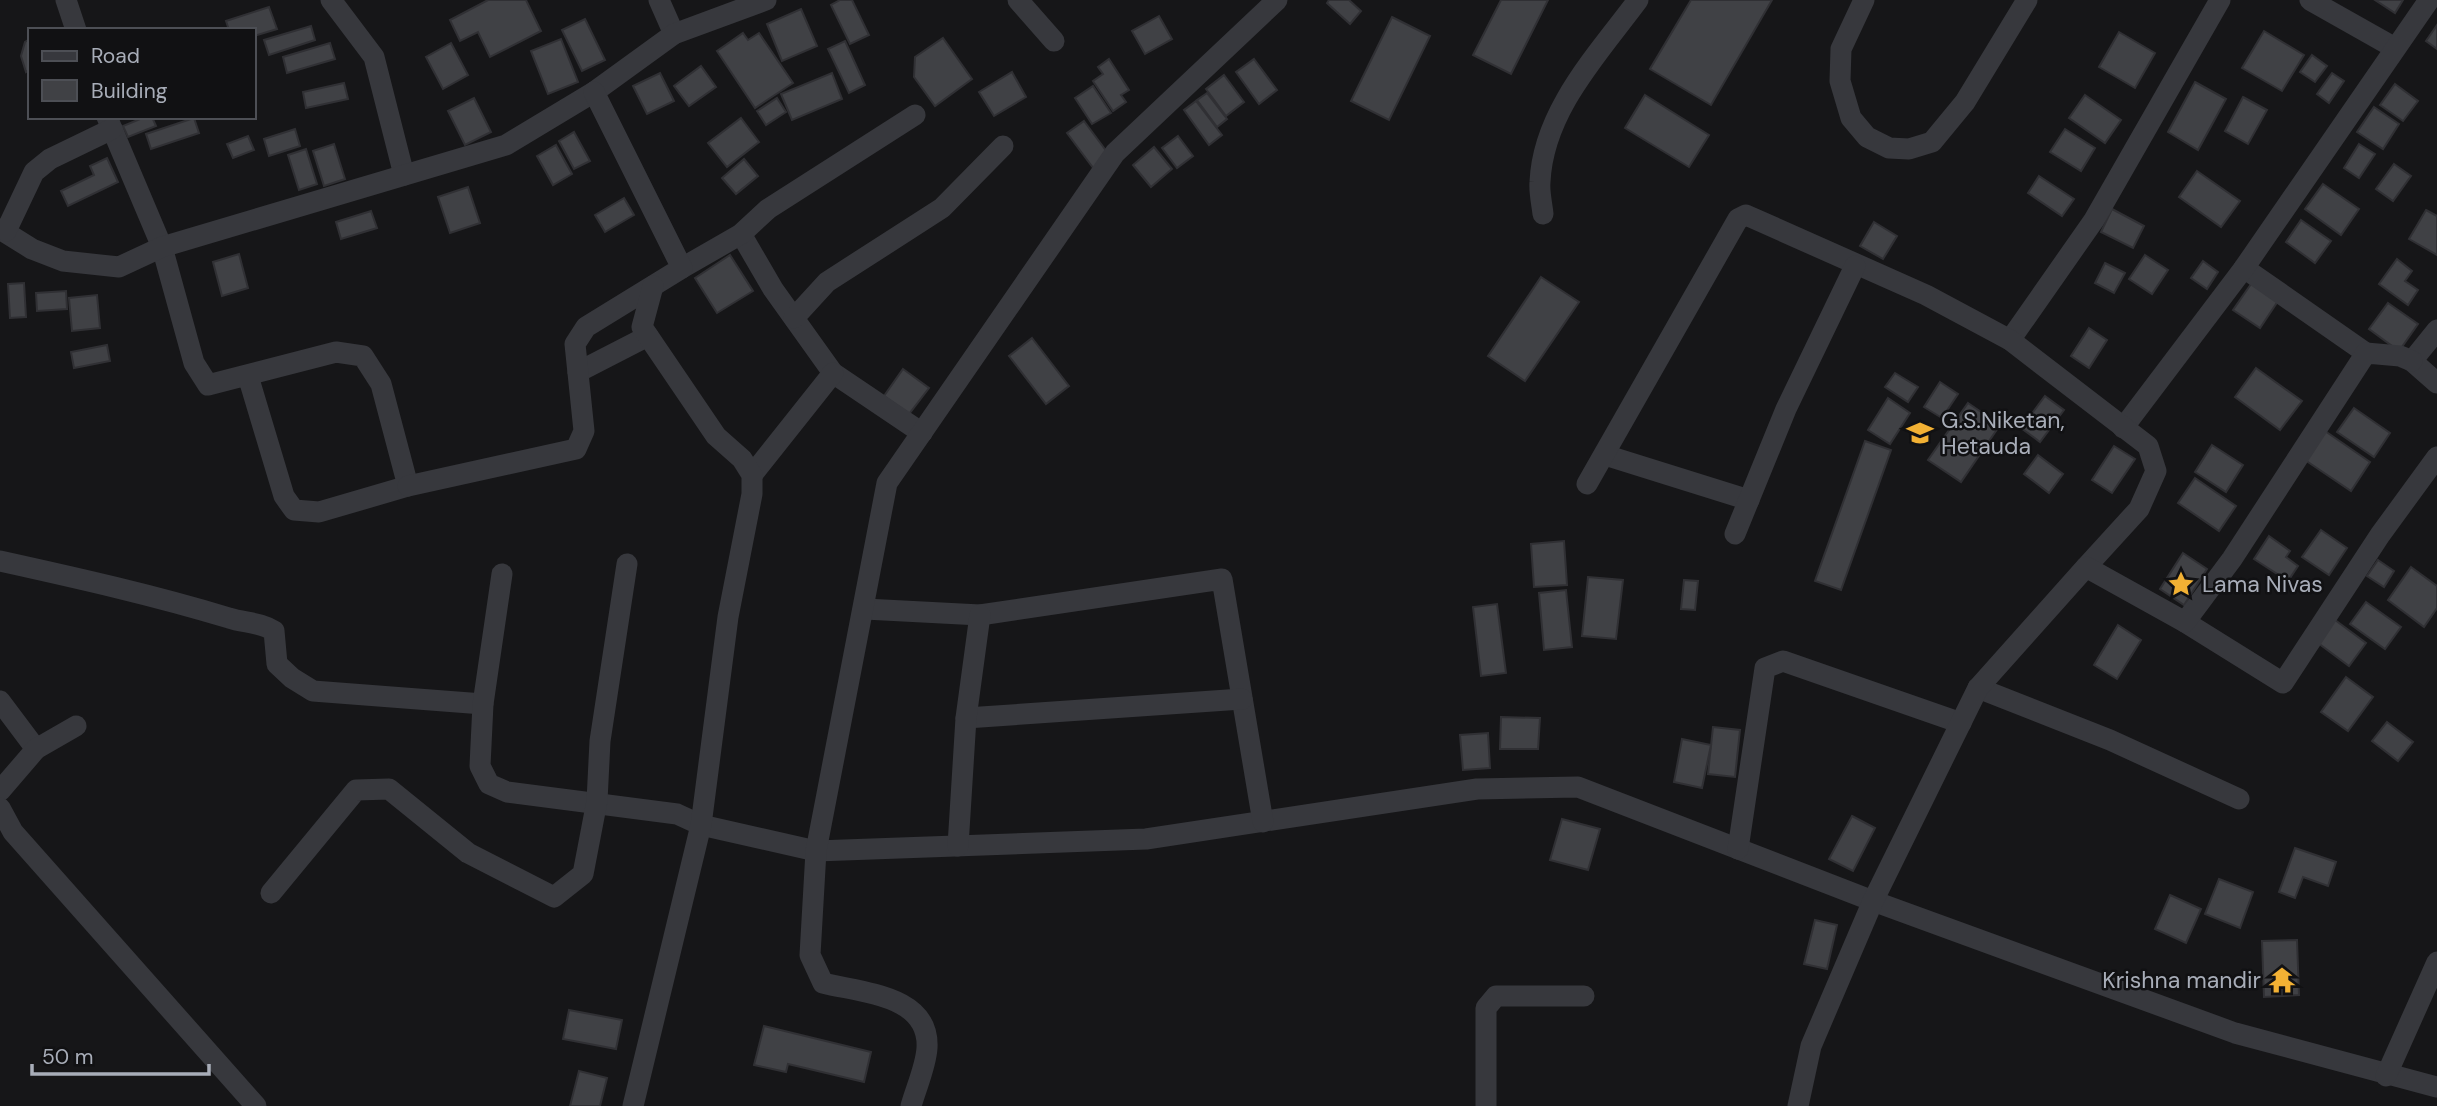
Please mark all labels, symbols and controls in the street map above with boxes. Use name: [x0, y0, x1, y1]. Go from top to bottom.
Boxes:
legend: [28, 28, 256, 119]
text: Road: [91, 42, 140, 70]
text: Building: [91, 77, 168, 105]
place label: G.S.Niketan, Hetauda: [1941, 405, 2065, 461]
school or university icon: G.S.Niketan, Hetauda: [1905, 418, 1935, 448]
place icon: Lama Nivas: [2166, 569, 2196, 599]
place label: Lama Nivas: [2202, 569, 2323, 599]
place label: Krishna mandir: [2102, 965, 2261, 995]
temple icon: Krishna mandir: [2267, 965, 2297, 995]
scale bar: [32, 1032, 208, 1076]
text: 50 m: [42, 1043, 93, 1071]

